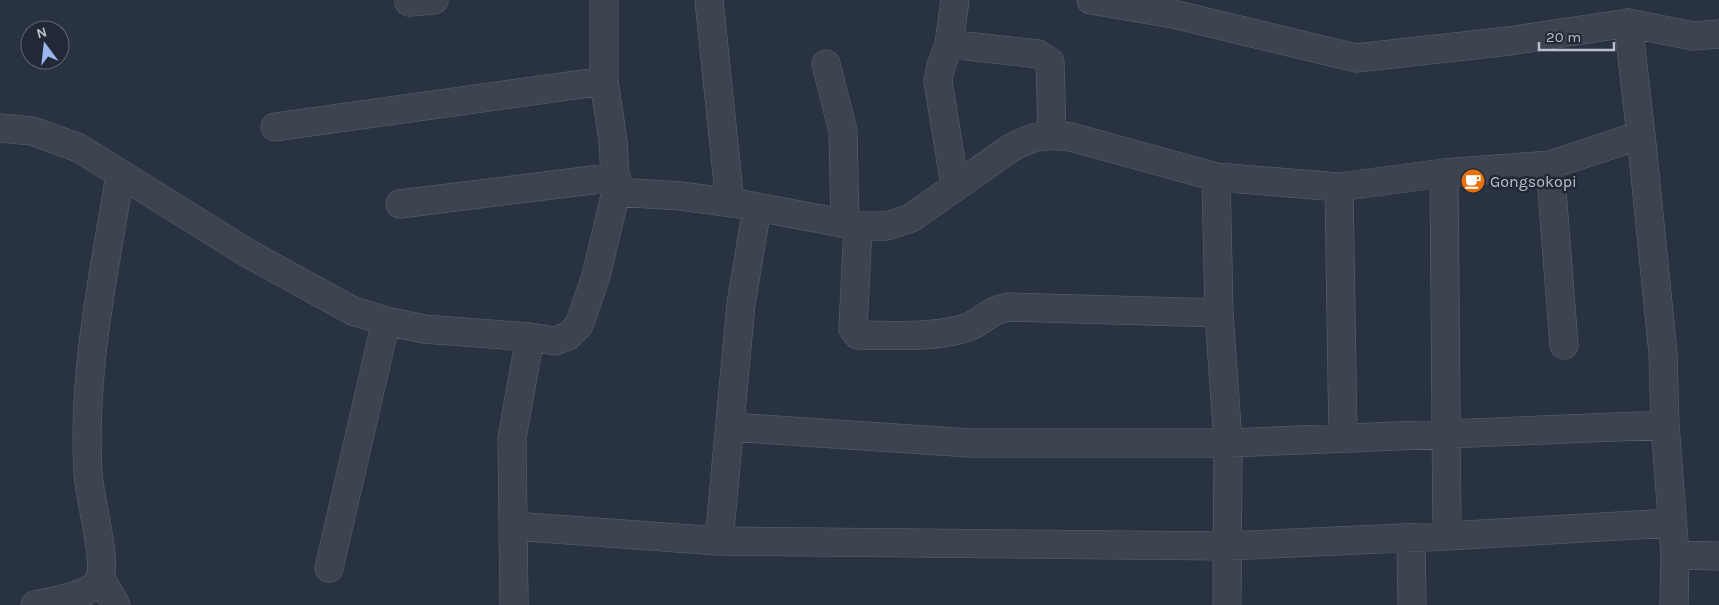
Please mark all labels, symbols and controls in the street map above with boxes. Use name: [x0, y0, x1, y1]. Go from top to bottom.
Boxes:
north arrow: [20, 20, 70, 70]
scale bar: [1539, 20, 1614, 52]
text: N: [35, 23, 49, 42]
text: 20 m: [1546, 28, 1581, 46]
cafe icon: Gongsokopi: [1460, 168, 1486, 194]
place label: Gongsokopi: [1490, 172, 1577, 191]

